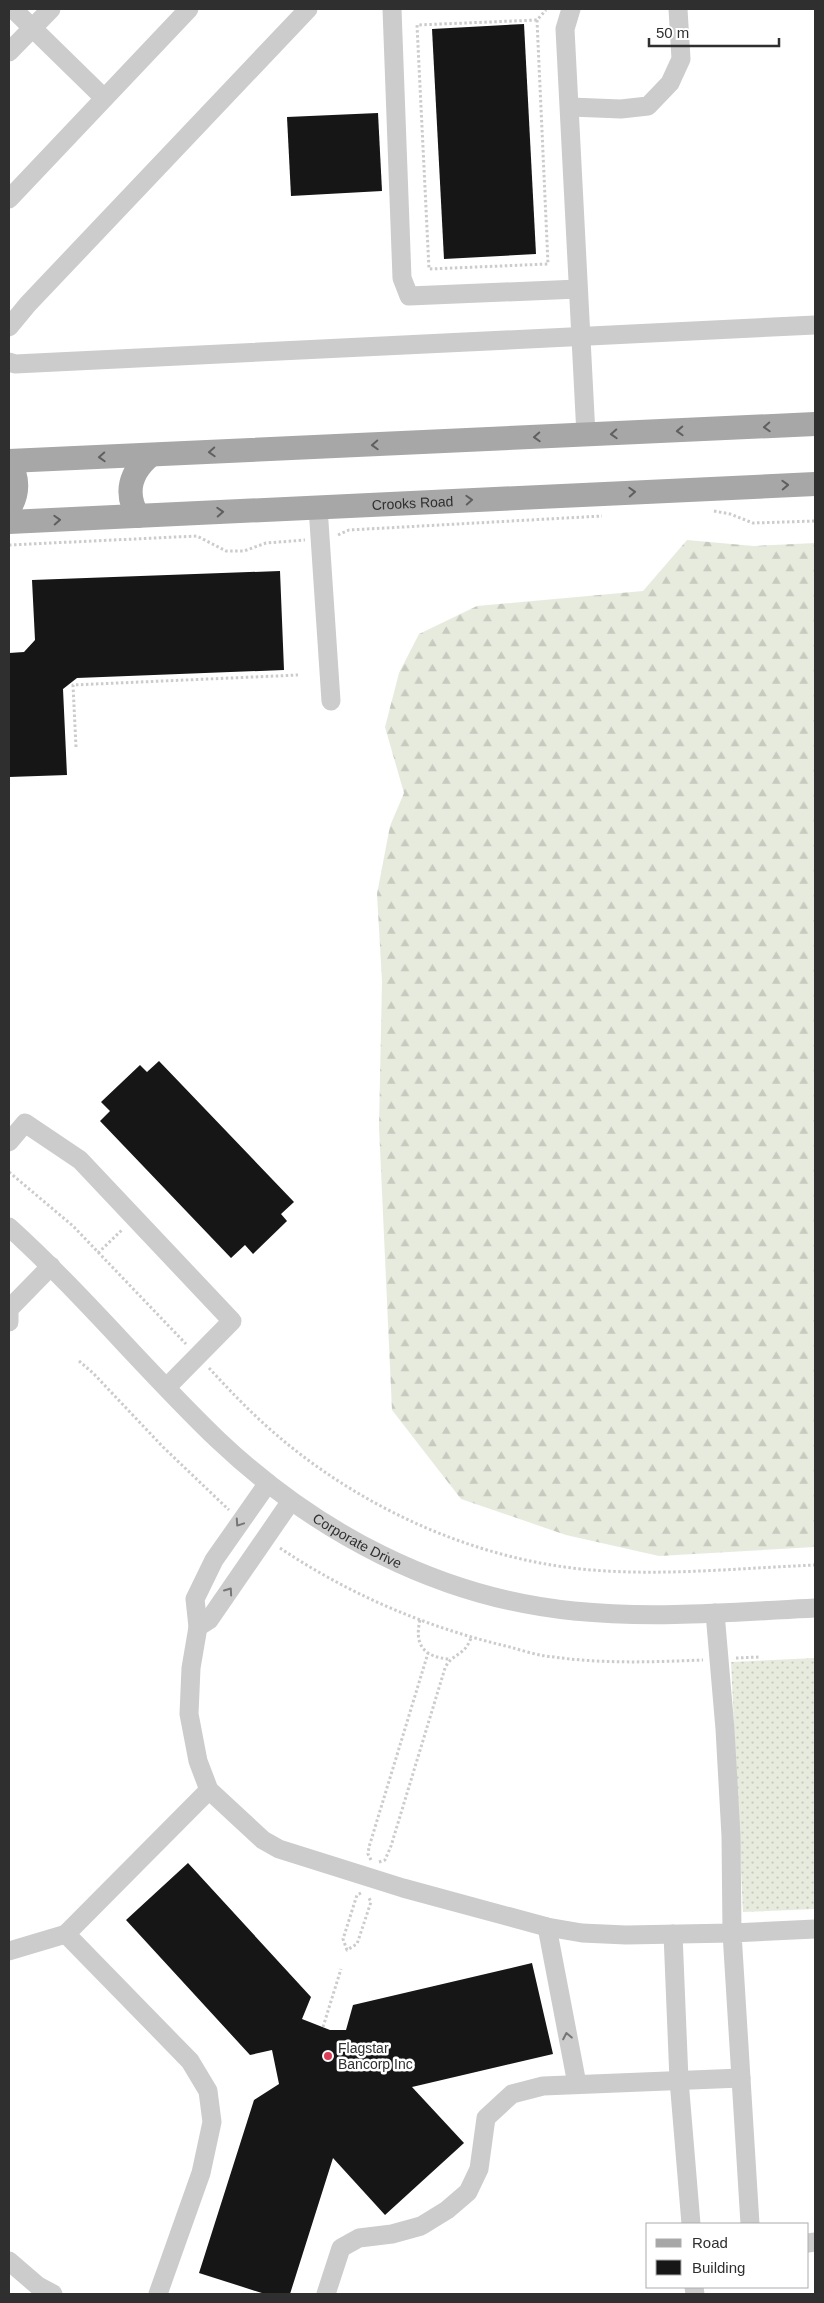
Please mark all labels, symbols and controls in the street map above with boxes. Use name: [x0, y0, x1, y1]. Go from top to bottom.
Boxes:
scale bar: [649, 15, 779, 47]
text: 50 m: [656, 24, 689, 41]
one-way arrow: [762, 421, 770, 432]
one-way arrow: [676, 425, 684, 436]
one-way arrow: [610, 428, 618, 439]
one-way arrow: [533, 432, 541, 443]
one-way arrow: [370, 439, 378, 450]
one-way arrow: [208, 446, 216, 457]
one-way arrow: [98, 451, 106, 462]
one-way arrow: [781, 480, 789, 491]
one-way arrow: [628, 487, 636, 498]
street label: Crooks Road: [371, 493, 454, 513]
one-way arrow: [466, 494, 474, 505]
one-way arrow: [216, 506, 224, 517]
one-way arrow: [54, 514, 62, 525]
street label: Corporate Drive: [310, 1510, 404, 1572]
one-way arrow: [236, 1517, 245, 1527]
one-way arrow: [223, 1587, 232, 1596]
one-way arrow: [563, 2032, 573, 2041]
place label: Flagstar Bancorp Inc: [338, 2040, 413, 2072]
marker: Flagstar Bancorp Inc: [322, 2050, 334, 2062]
legend: [646, 2223, 809, 2288]
text: Road: [692, 2234, 728, 2251]
text: Building: [692, 2259, 745, 2276]

